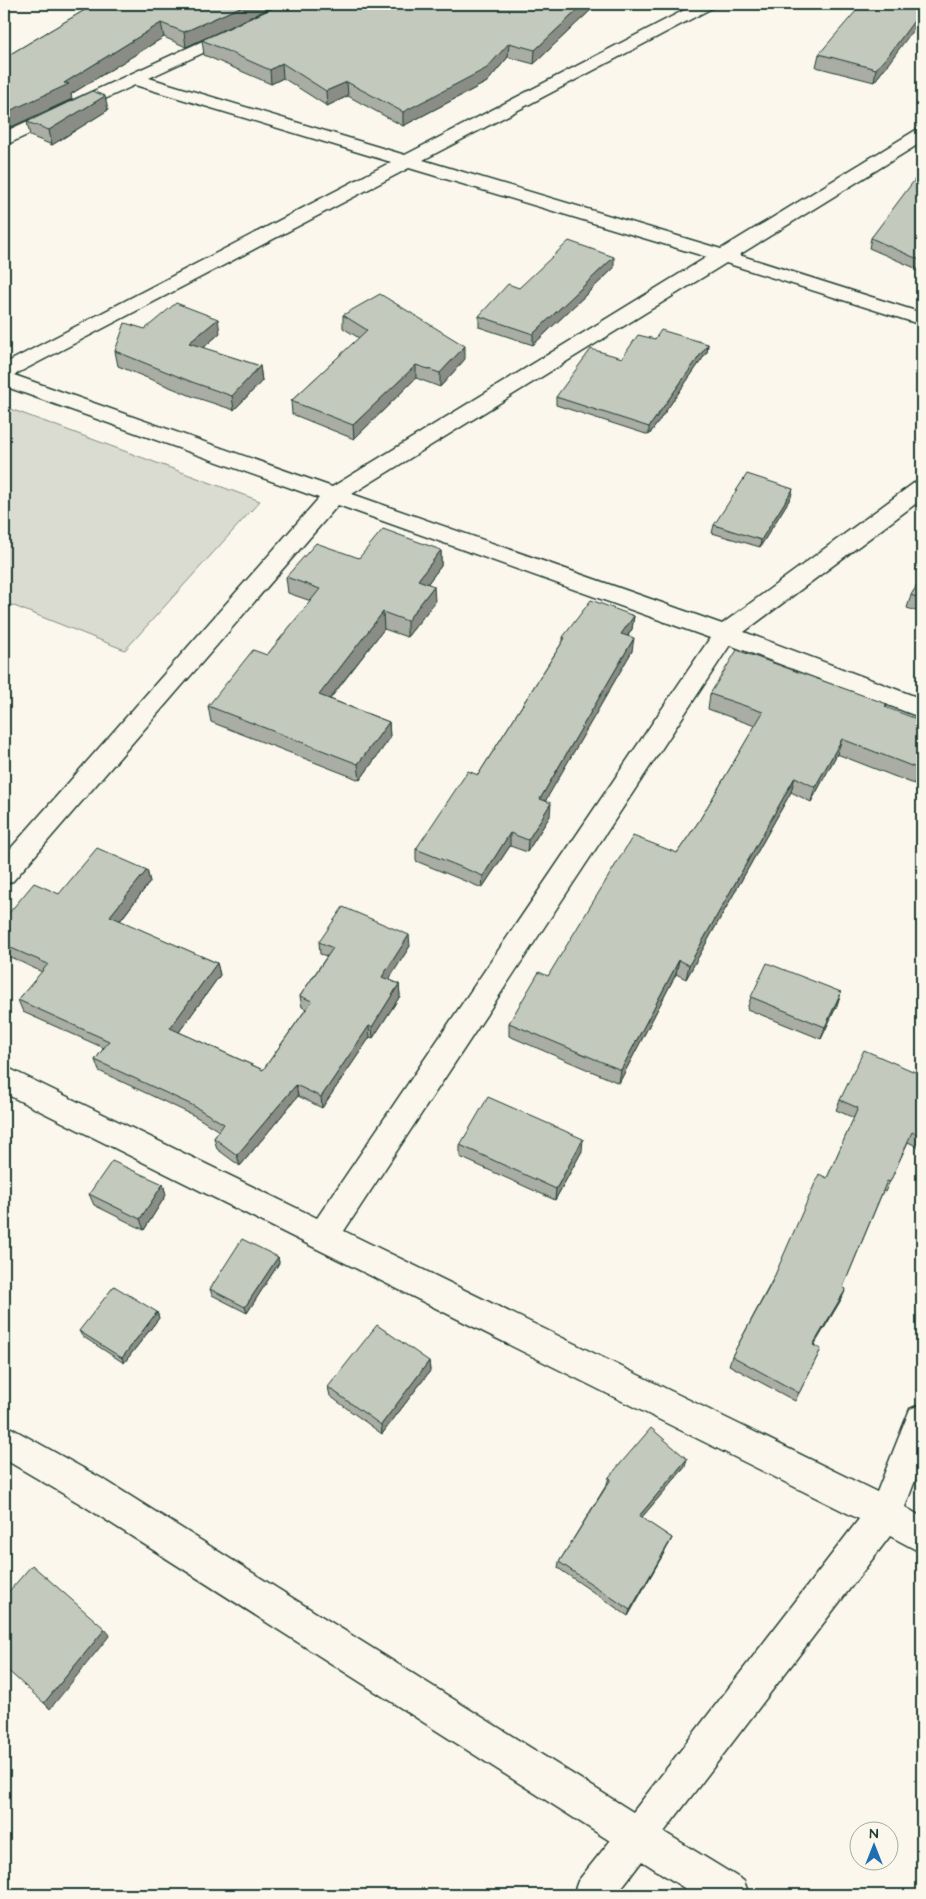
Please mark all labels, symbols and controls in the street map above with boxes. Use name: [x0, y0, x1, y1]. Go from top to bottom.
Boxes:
north arrow: [848, 1822, 898, 1872]
text: N: [870, 1824, 879, 1844]

